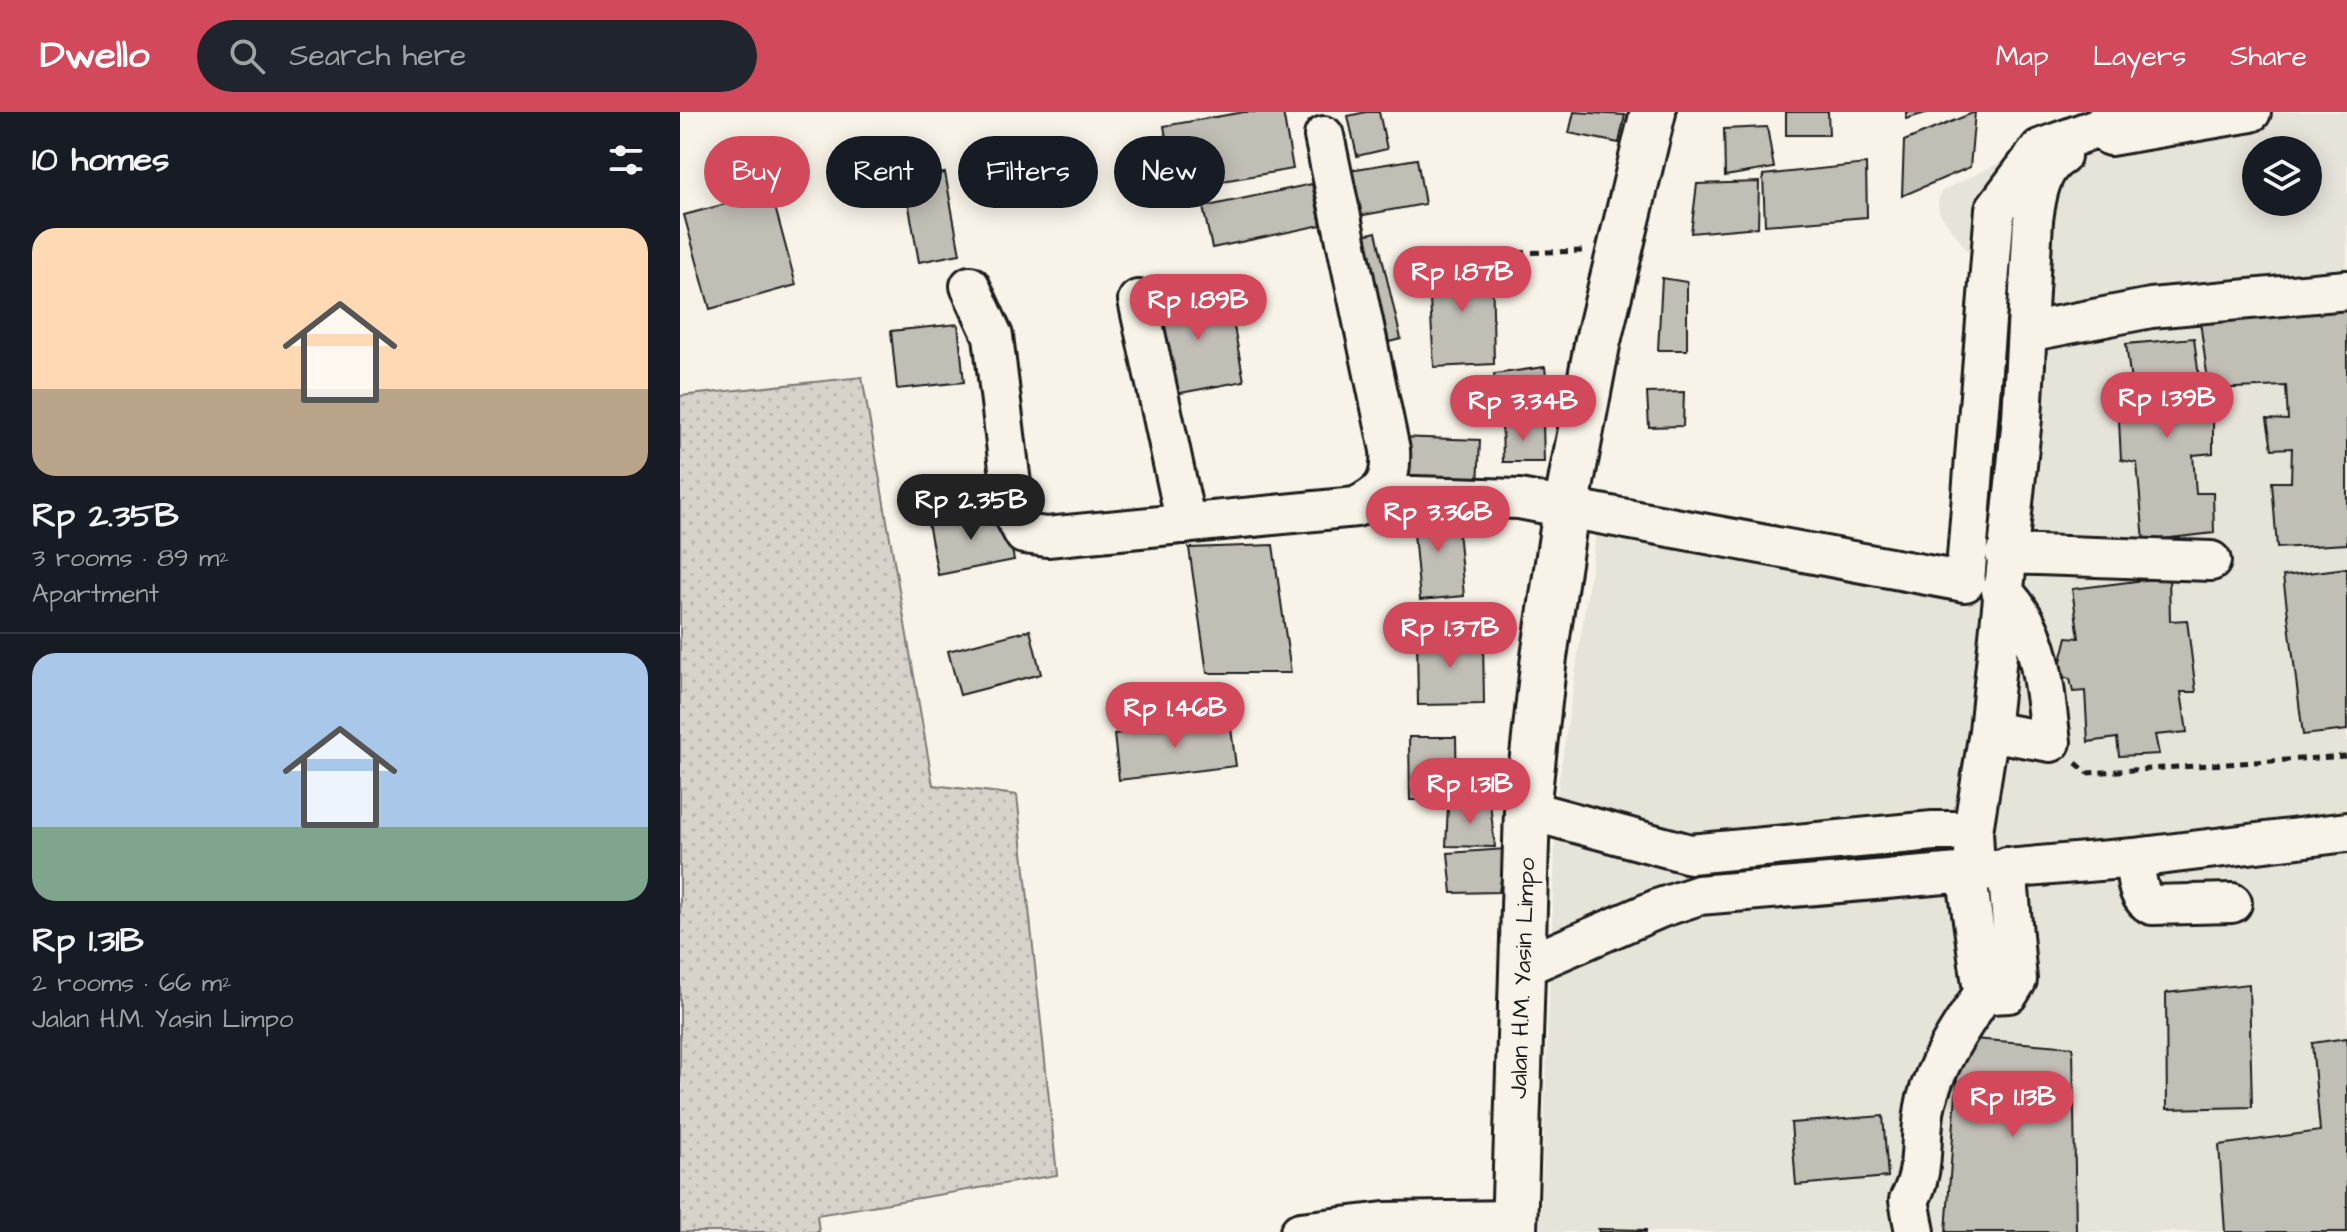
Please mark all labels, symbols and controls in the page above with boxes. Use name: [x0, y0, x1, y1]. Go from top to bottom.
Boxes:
search box: [197, 20, 757, 92]
text: Dwello: [40, 30, 149, 82]
icon: search: [225, 34, 269, 78]
text: Search here: [289, 35, 466, 77]
text: Map: [1996, 37, 2049, 76]
text: Layers: [2093, 37, 2186, 76]
text: Share: [2230, 37, 2307, 76]
text: 10 homes: [32, 136, 169, 184]
chip: Buy: [704, 136, 810, 208]
chip: Rent: [826, 136, 942, 208]
chip: Filters: [958, 136, 1098, 208]
chip: New: [1114, 136, 1225, 208]
map controls: [2242, 136, 2322, 216]
button: layers: [2242, 136, 2322, 216]
icon: filters: [604, 138, 648, 182]
pin: Rp 1.87B: [1379, 246, 1545, 314]
text: Rp 1.87B: [1411, 254, 1513, 290]
pin: Rp 1.89B: [1115, 274, 1281, 342]
icon: home: [268, 280, 412, 424]
text: Rp 1.89B: [1148, 282, 1248, 318]
pin: Rp 1.39B: [2084, 372, 2250, 440]
pin: Rp 3.34B: [1440, 375, 1606, 443]
text: Rp 1.39B: [2119, 380, 2215, 416]
text: Rp 3.34B: [1468, 383, 1578, 419]
pin: Rp 2.35B: [888, 474, 1054, 542]
text: Rp 2.35B: [915, 482, 1027, 518]
pin: Rp 3.36B: [1355, 486, 1521, 554]
text: Rp 2.35B: [32, 492, 179, 540]
text: Rp 3.36B: [1384, 494, 1492, 530]
text: 3 rooms · 89 m²: [32, 540, 229, 576]
text: Apartment: [32, 576, 159, 612]
pin: Rp 1.37B: [1367, 602, 1533, 670]
text: Rp 1.37B: [1401, 610, 1499, 646]
pin: Rp 1.46B: [1092, 682, 1258, 750]
text: Rp 1.46B: [1124, 690, 1226, 726]
icon: home: [268, 705, 412, 849]
pin: Rp 1.31B: [1387, 758, 1553, 826]
text: Rp 1.31B: [1427, 766, 1513, 802]
street label: Jalan H.M. Yasin Limpo: [1502, 856, 1544, 1099]
text: Rp 1.31B: [32, 917, 144, 965]
text: 2 rooms · 66 m²: [32, 965, 232, 1001]
text: Jalan H.M. Yasin Limpo: [32, 1001, 293, 1037]
pin: Rp 1.13B: [1930, 1071, 2096, 1139]
text: Rp 1.13B: [1970, 1079, 2056, 1115]

